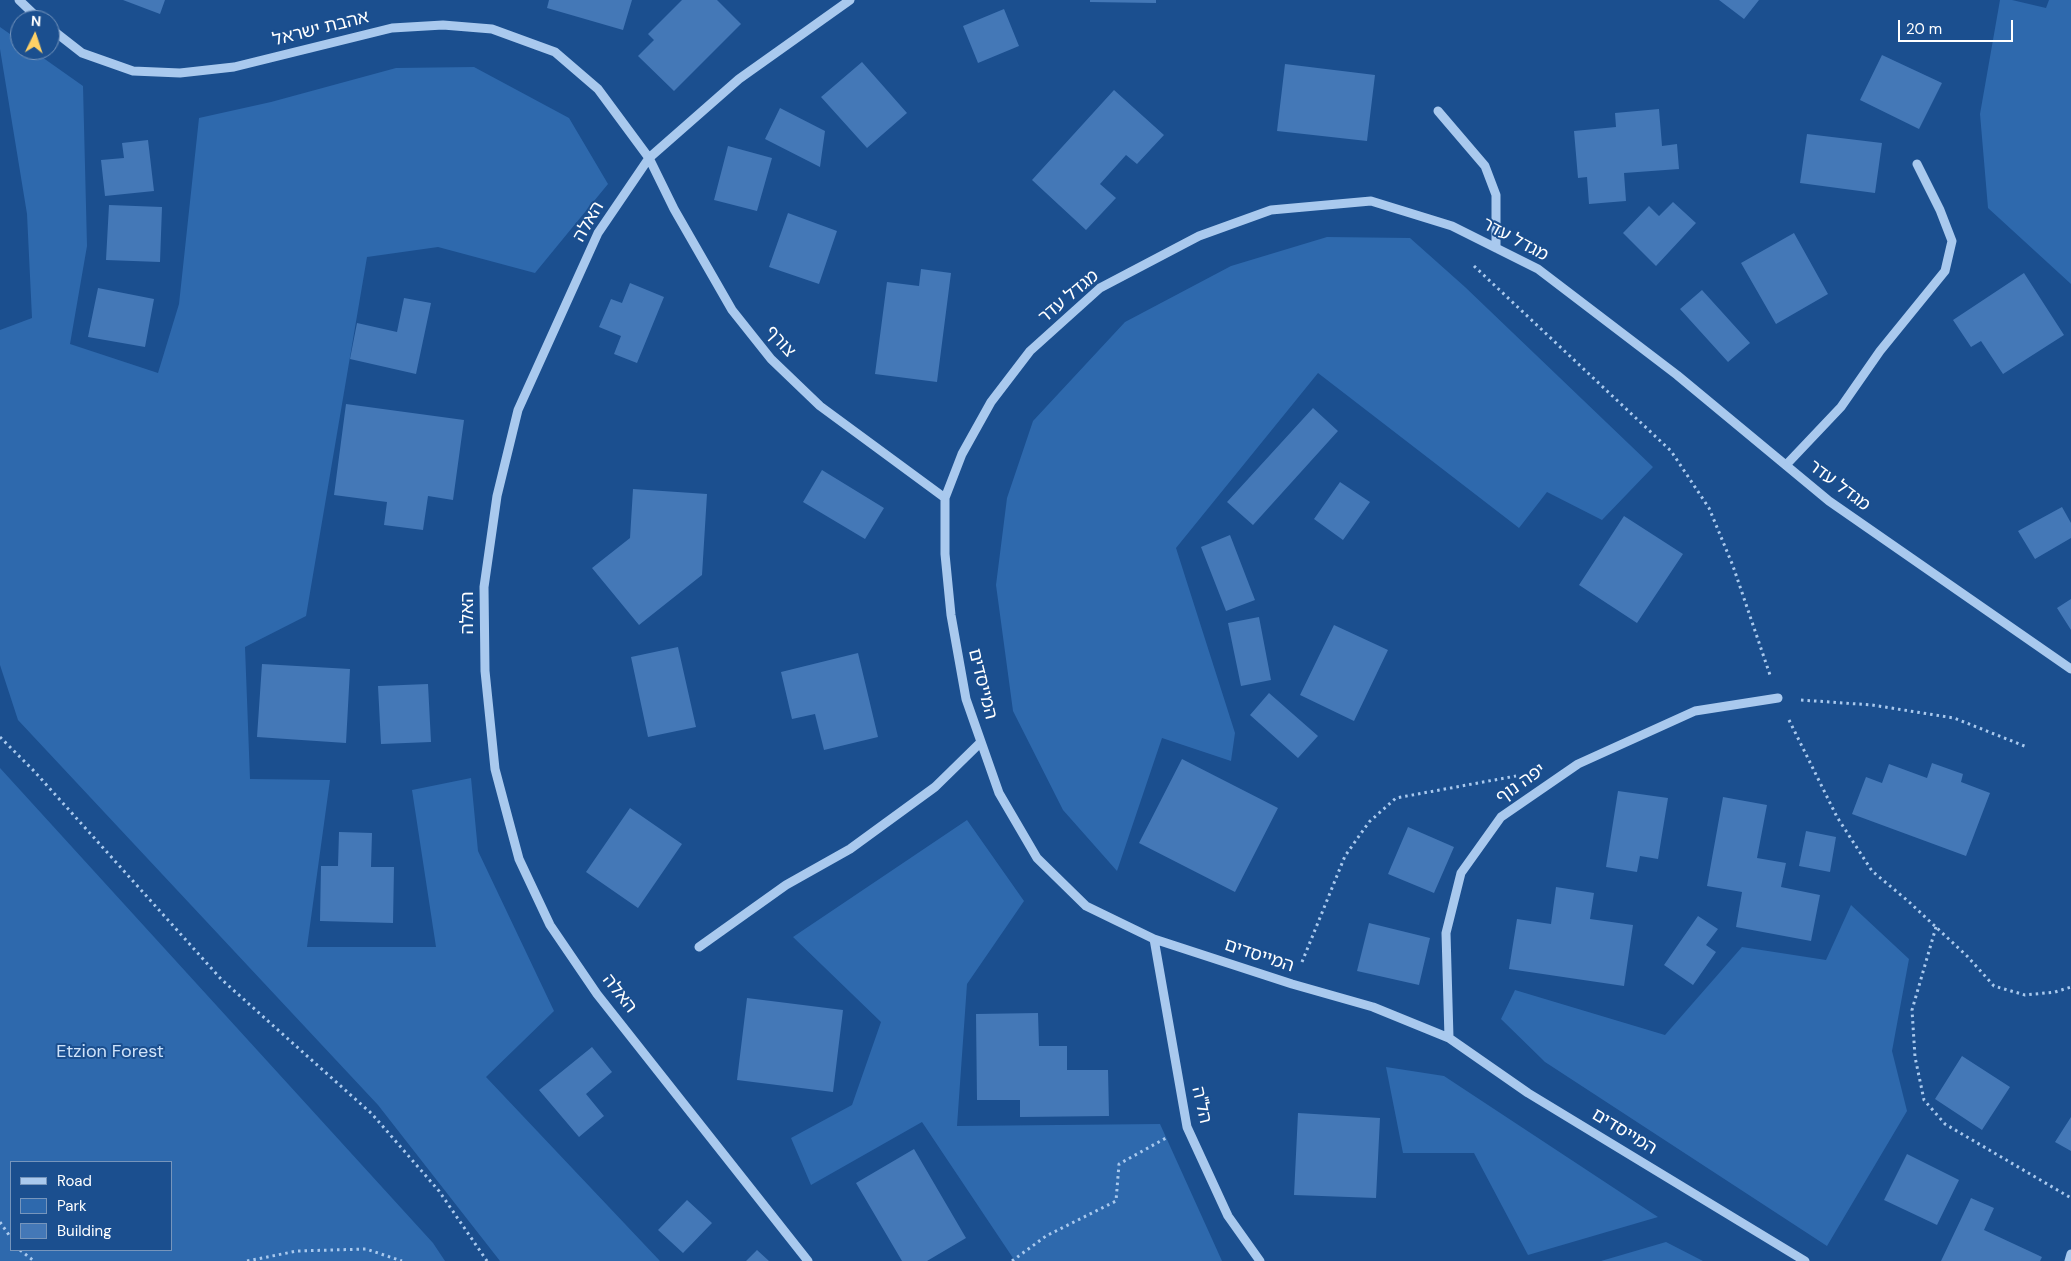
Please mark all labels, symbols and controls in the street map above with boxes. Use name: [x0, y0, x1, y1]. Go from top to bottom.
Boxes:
street label: אהבת ישראל: [271, 7, 371, 51]
north arrow: [10, 10, 60, 60]
scale bar: [1901, 10, 2016, 42]
text: N: [30, 12, 42, 30]
text: 20 m: [1906, 19, 1942, 39]
street label: האלה: [569, 198, 609, 246]
street label: מגדל עדר: [1478, 214, 1552, 266]
street label: מגדל עדר: [1035, 266, 1103, 328]
street label: צורף: [760, 322, 800, 362]
street label: מגדל עדר: [1804, 456, 1874, 516]
street label: האלה: [457, 591, 479, 635]
street label: המייסדים: [963, 646, 1001, 722]
street label: יפה נוף: [1492, 759, 1550, 809]
street label: המייסדים: [1221, 935, 1297, 977]
street label: האלה: [597, 970, 641, 1018]
park label: Etzion Forest: [56, 1041, 164, 1063]
street label: הל"ה: [1186, 1084, 1216, 1126]
street label: המייסדים: [1588, 1104, 1660, 1160]
legend: [10, 1161, 172, 1251]
text: Road: [57, 1171, 92, 1191]
text: Park: [57, 1196, 87, 1216]
text: Building: [57, 1221, 112, 1241]

